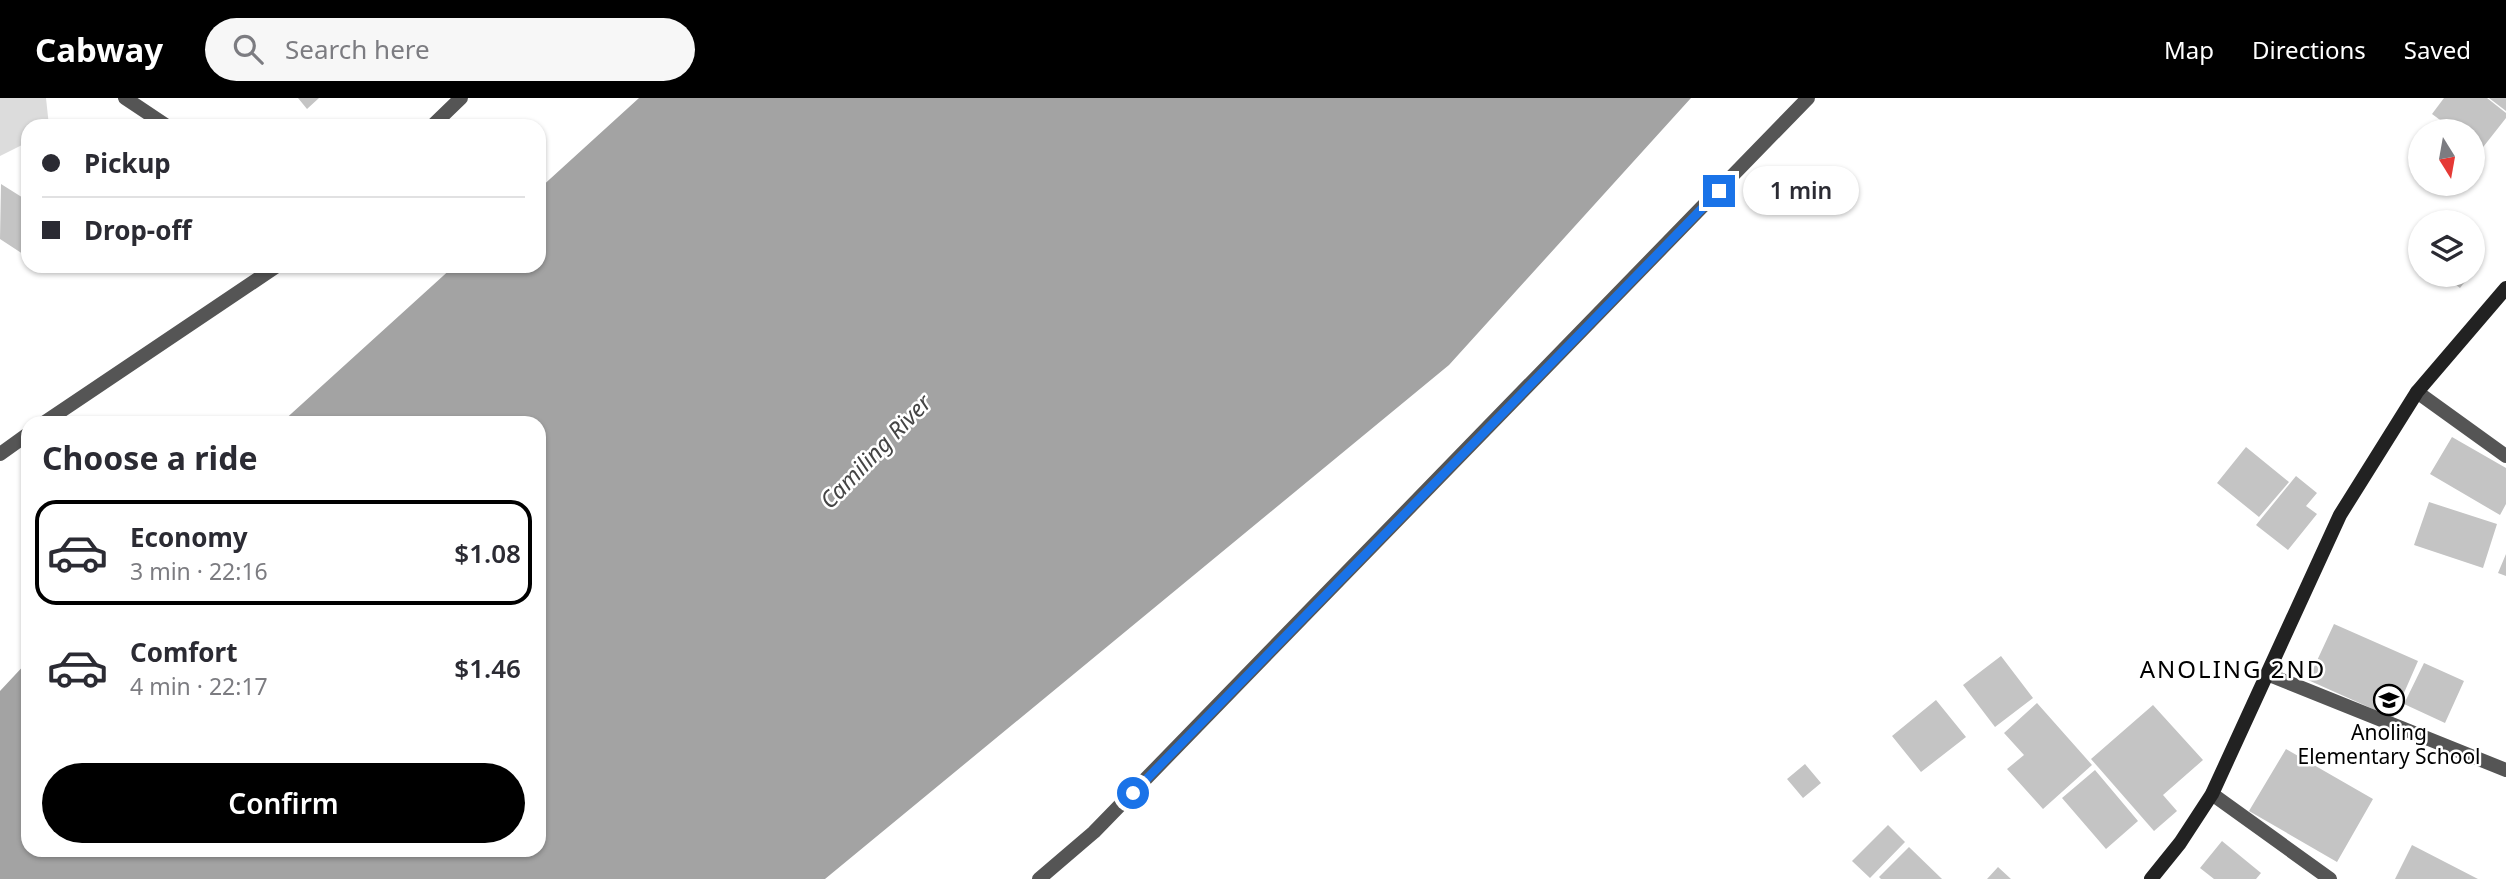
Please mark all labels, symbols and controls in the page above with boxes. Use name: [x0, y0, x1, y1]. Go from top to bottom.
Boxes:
search box: [205, 18, 695, 81]
text: Cabway: [35, 27, 163, 72]
icon: search: [229, 30, 267, 68]
text: Search here: [285, 31, 430, 67]
text: Map: [2164, 33, 2214, 66]
text: Directions: [2252, 33, 2366, 66]
text: Saved: [2404, 33, 2471, 66]
north arrow: [2408, 119, 2485, 196]
map controls: [2408, 119, 2485, 287]
text: Pickup: [84, 145, 171, 181]
callout: 1 min: [1744, 166, 1859, 216]
text: 1 min: [1770, 174, 1832, 206]
route end: [1703, 175, 1735, 207]
button: layers: [2408, 210, 2485, 287]
text: Drop-off: [84, 212, 191, 248]
water label: Camiling River: [812, 386, 938, 515]
text: Choose a ride: [42, 436, 258, 479]
text: Economy: [130, 519, 248, 555]
icon: car: [46, 521, 109, 584]
text: $1.08: [454, 535, 521, 571]
text: 3 min · 22:16: [130, 555, 268, 587]
text: Comfort: [130, 634, 238, 670]
icon: car: [46, 636, 109, 699]
text: $1.46: [454, 650, 521, 686]
district label: ANOLING 2ND: [2140, 652, 2326, 685]
text: 4 min · 22:17: [130, 670, 268, 702]
school or university icon: Anoling Elementary School: [2372, 683, 2406, 717]
place label: Anoling Elementary School: [2297, 718, 2481, 770]
button: Confirm: [42, 763, 525, 843]
route start: [1117, 777, 1149, 809]

